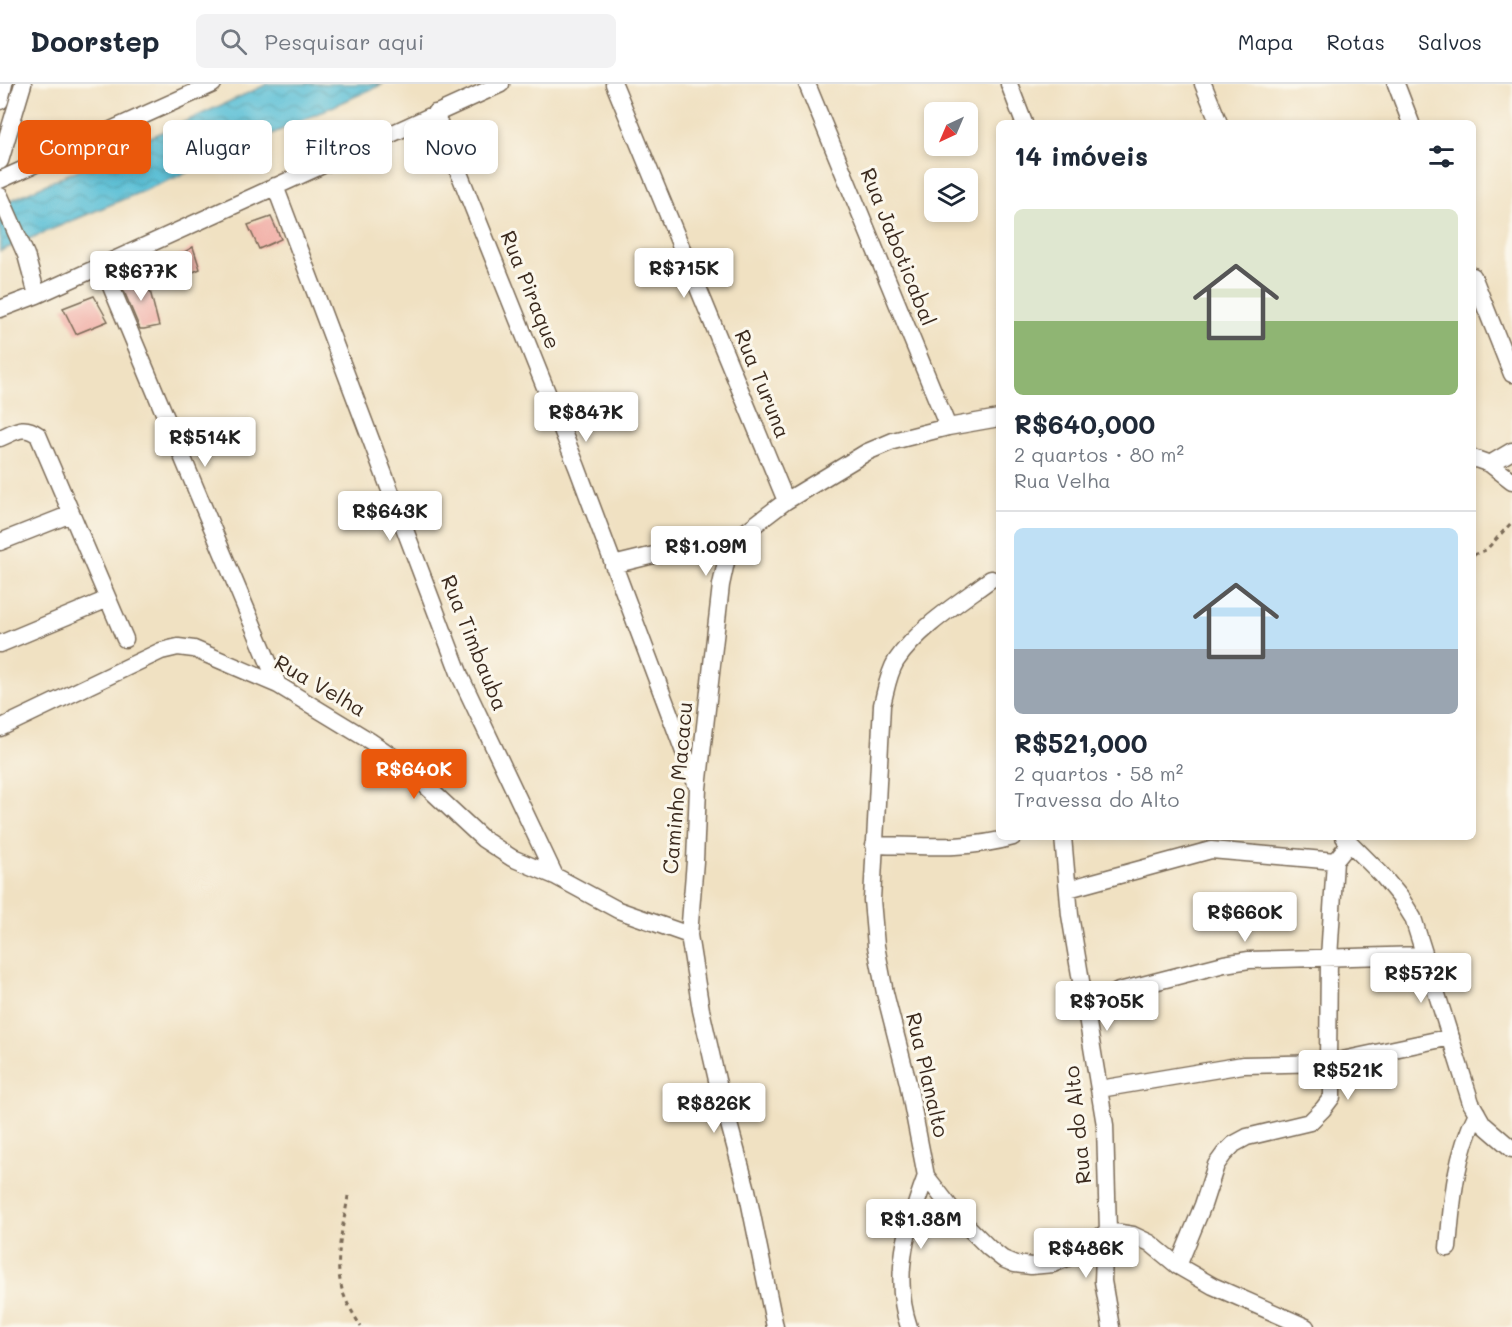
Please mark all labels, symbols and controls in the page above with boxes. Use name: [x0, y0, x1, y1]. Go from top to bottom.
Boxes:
search box: [196, 14, 616, 68]
text: Doorstep: [30, 23, 160, 59]
icon: search: [217, 25, 250, 58]
text: Pesquisar aqui: [265, 27, 424, 56]
text: Mapa: [1238, 28, 1294, 55]
text: Rotas: [1327, 28, 1385, 55]
text: Salvos: [1418, 28, 1482, 55]
north arrow: [924, 102, 978, 156]
map controls: [924, 102, 978, 222]
chip: Comprar: [18, 120, 151, 174]
chip: Alugar: [163, 120, 272, 174]
chip: Filtros: [284, 120, 392, 174]
chip: Novo: [404, 120, 498, 174]
text: 14 imóveis: [1014, 139, 1148, 173]
icon: filters: [1425, 140, 1458, 173]
street label: Rua Jaboticabal: [855, 163, 943, 329]
button: layers: [924, 168, 978, 222]
street label: Rua Piraque: [495, 226, 567, 353]
pin: R$715K: [635, 248, 733, 299]
icon: home: [1182, 248, 1290, 356]
pin: R$677K: [92, 251, 190, 302]
text: R$715K: [648, 254, 720, 280]
text: R$677K: [104, 257, 178, 283]
street label: Rua Turuna: [729, 325, 797, 442]
pin: R$847K: [537, 392, 635, 443]
text: R$847K: [548, 398, 624, 424]
text: R$640,000: [1014, 407, 1155, 441]
pin: R$514K: [156, 417, 254, 468]
text: R$514K: [169, 423, 241, 449]
text: 2 quartos · 80 m²: [1014, 441, 1184, 467]
text: Rua Velha: [1014, 467, 1111, 493]
pin: R$643K: [341, 491, 439, 542]
text: R$643K: [352, 497, 428, 523]
pin: R$1.09M: [651, 526, 761, 577]
text: R$1.09M: [665, 532, 747, 558]
icon: home: [1182, 567, 1290, 675]
street label: Rua Timbauba: [436, 571, 515, 714]
street label: Rua Velha: [270, 648, 371, 722]
street label: Caminho Macacu: [656, 701, 697, 875]
text: R$521,000: [1014, 726, 1147, 760]
pin: R$640K: [365, 749, 463, 800]
text: R$640K: [376, 755, 453, 781]
text: 2 quartos · 58 m²: [1014, 760, 1183, 786]
text: Travessa do Alto: [1014, 786, 1179, 812]
pin: R$660K: [1196, 892, 1294, 943]
text: R$660K: [1207, 898, 1283, 924]
pin: R$572K: [1372, 953, 1470, 1004]
text: R$572K: [1384, 959, 1458, 985]
pin: R$705K: [1058, 981, 1156, 1032]
text: R$705K: [1069, 987, 1145, 1013]
street label: Rua Planalto: [901, 1009, 956, 1140]
pin: R$521K: [1299, 1050, 1397, 1101]
text: R$521K: [1312, 1056, 1384, 1082]
street label: Rua do Alto: [1057, 1065, 1096, 1186]
pin: R$826K: [665, 1083, 763, 1134]
text: R$826K: [676, 1089, 752, 1115]
pin: R$1.38M: [866, 1199, 976, 1250]
text: R$1.38M: [880, 1205, 962, 1231]
pin: R$486K: [1037, 1228, 1135, 1279]
text: R$486K: [1048, 1234, 1124, 1260]

